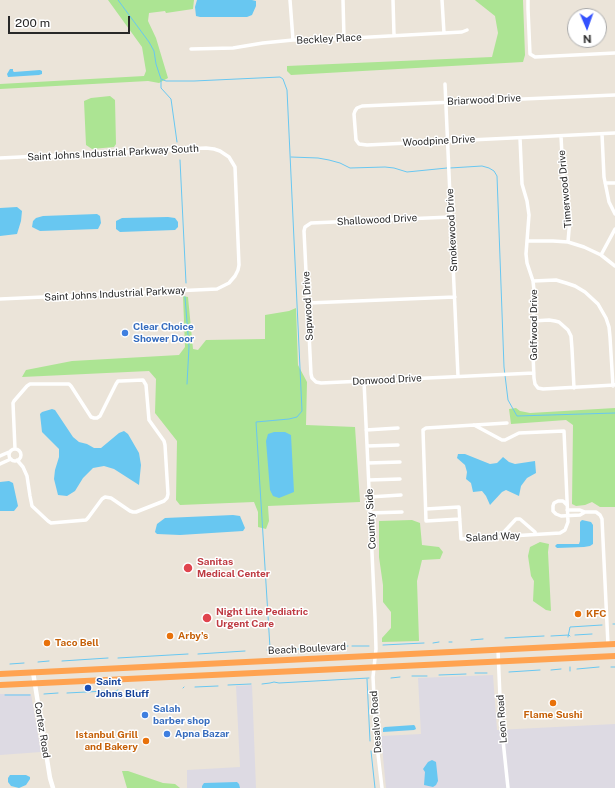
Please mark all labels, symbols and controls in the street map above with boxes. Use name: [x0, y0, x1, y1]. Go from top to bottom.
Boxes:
scale bar: [10, 8, 132, 34]
north arrow: [567, 8, 607, 48]
text: 200 m: [15, 16, 50, 30]
street label: Beckley Place: [296, 31, 362, 47]
text: N: [583, 33, 592, 45]
street label: Briarwood Drive: [447, 92, 521, 108]
street label: Woodpine Drive: [402, 133, 476, 149]
street label: Saint Johns Industrial Parkway South: [27, 143, 199, 163]
street label: Timerwood Drive: [556, 150, 574, 228]
street label: Smokewood Drive: [444, 188, 460, 272]
street label: Shallowood Drive: [336, 212, 418, 228]
street label: Sapwood Drive: [300, 271, 316, 341]
street label: Saint Johns Industrial Parkway: [44, 284, 186, 304]
street label: Golfwood Drive: [528, 289, 540, 361]
place label: Clear Choice Shower Door: [133, 321, 194, 344]
marker: Clear Choice Shower Door: [120, 328, 130, 338]
street label: Donwood Drive: [352, 372, 422, 388]
street label: Country Side: [363, 489, 379, 549]
street label: Saland Way: [465, 530, 521, 544]
place label: Sanitas Medical Center: [197, 556, 270, 580]
marker: Sanitas Medical Center: [182, 562, 194, 574]
place label: Night Lite Pediatric Urgent Care: [216, 606, 308, 630]
place label: KFC: [586, 608, 606, 620]
marker: KFC: [573, 609, 583, 619]
marker: Night Lite Pediatric Urgent Care: [201, 612, 213, 624]
place label: Arby's: [178, 630, 208, 642]
marker: Arby's: [165, 631, 175, 641]
place label: Taco Bell: [55, 637, 99, 649]
marker: Taco Bell: [42, 638, 52, 648]
street label: Beach Boulevard: [268, 641, 346, 657]
place label: Saint Johns Bluff: [96, 676, 149, 700]
marker: Saint Johns Bluff: [83, 683, 93, 693]
street label: Desalvo Road: [368, 690, 384, 754]
street label: Leon Road: [494, 694, 510, 744]
marker: Flame Sushi: [548, 698, 558, 708]
street label: Cortez Road: [32, 701, 52, 759]
place label: Salah barber shop: [153, 703, 210, 726]
place label: Flame Sushi: [524, 709, 582, 721]
marker: Salah barber shop: [140, 710, 150, 720]
place label: Apna Bazar: [175, 728, 229, 740]
place label: Istanbul Grill and Bakery: [76, 729, 138, 752]
marker: Apna Bazar: [162, 729, 172, 739]
marker: Istanbul Grill and Bakery: [141, 736, 151, 746]

